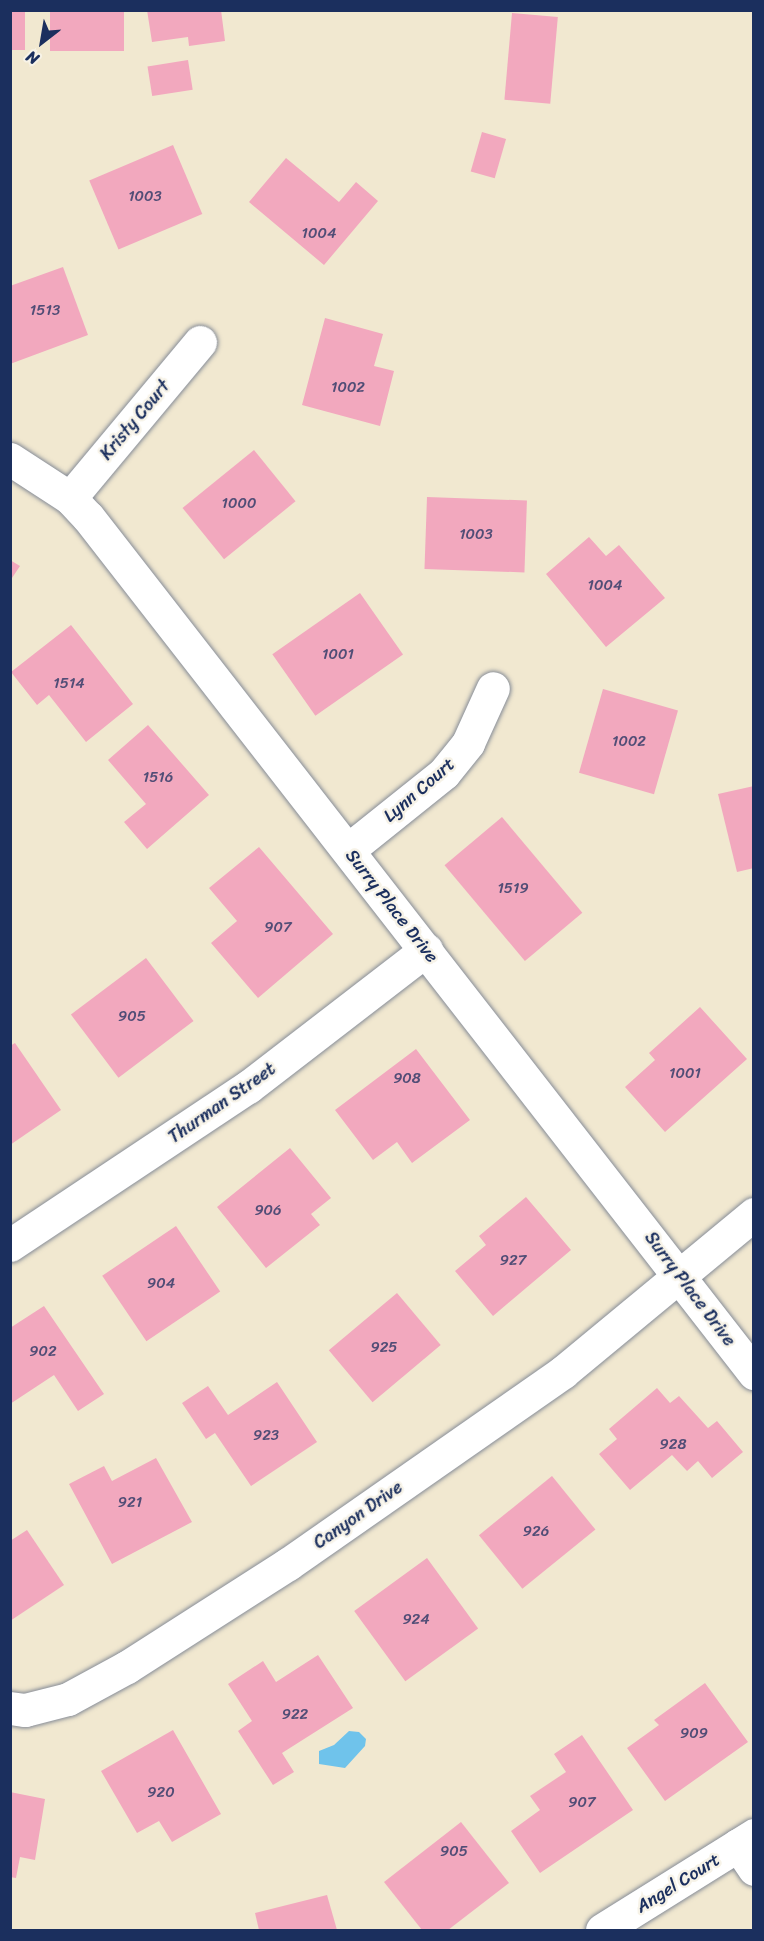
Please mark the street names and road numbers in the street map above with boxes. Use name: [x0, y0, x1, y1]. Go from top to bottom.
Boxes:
street label: Kristy Court: [95, 375, 175, 465]
street label: Lynn Court: [379, 753, 459, 827]
street label: Surry Place Drive: [341, 845, 443, 967]
street label: Thurman Street: [164, 1058, 280, 1148]
street label: Surry Place Drive: [640, 1227, 740, 1351]
street label: Canyon Drive: [309, 1476, 407, 1554]
street label: Angel Court: [632, 1849, 724, 1917]

